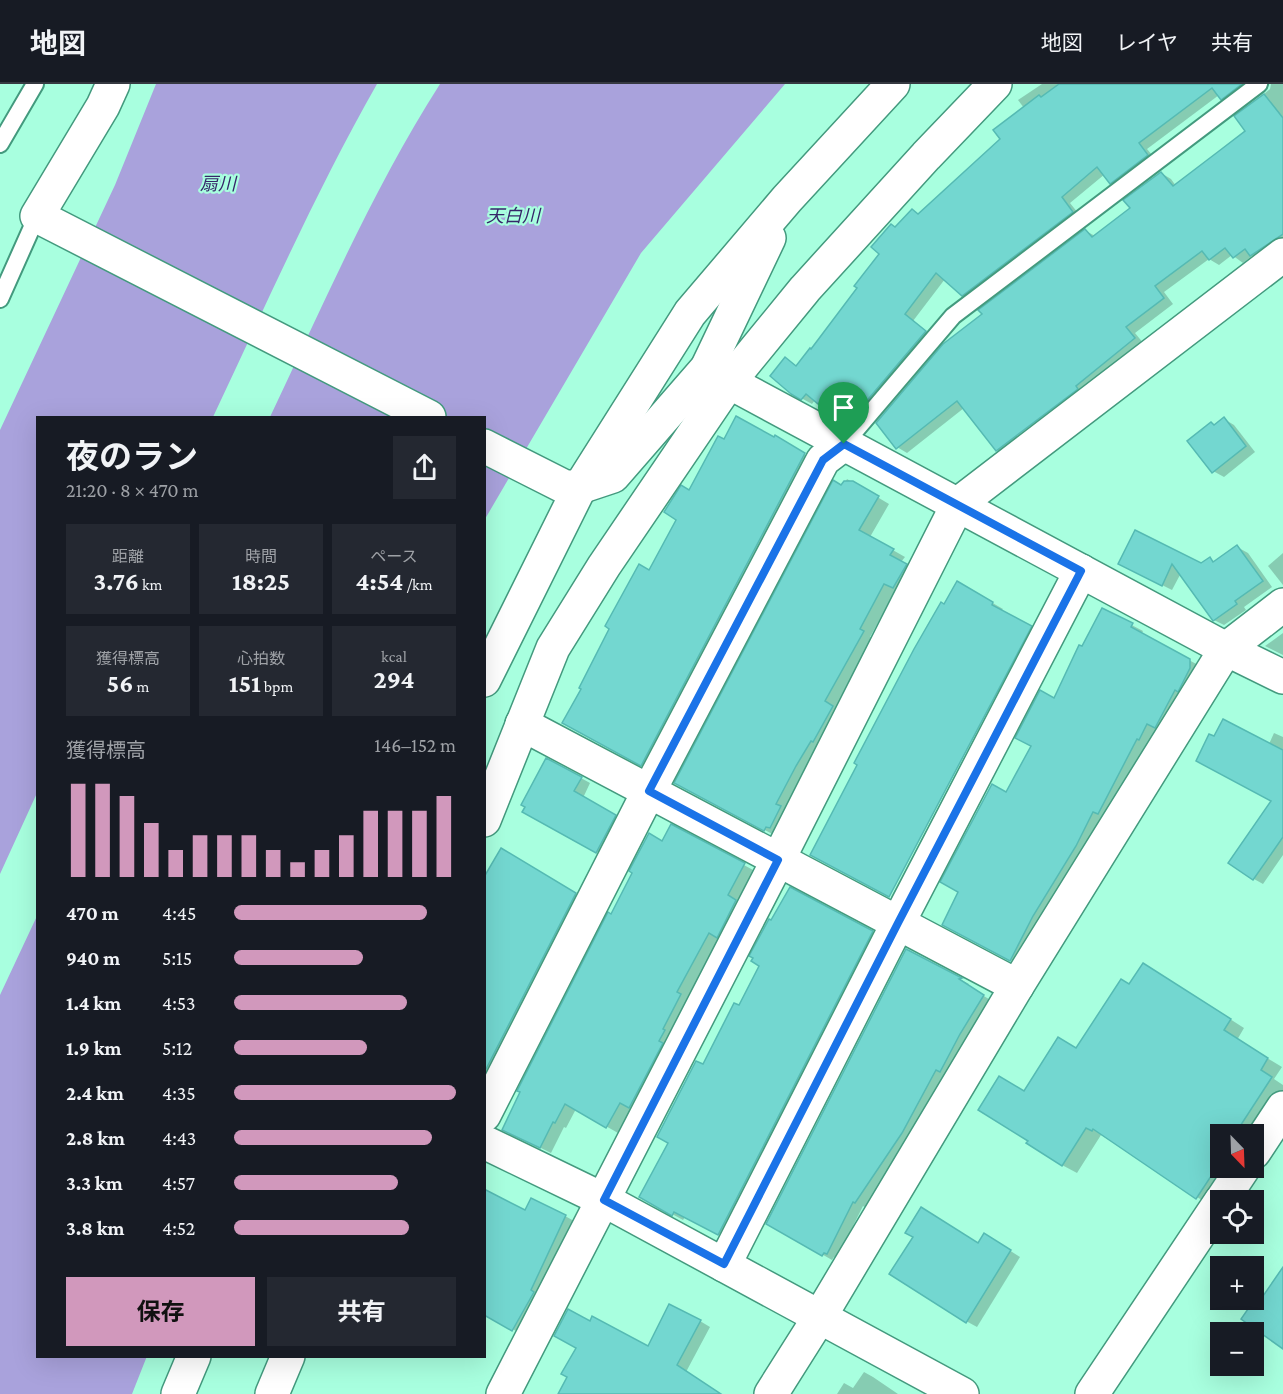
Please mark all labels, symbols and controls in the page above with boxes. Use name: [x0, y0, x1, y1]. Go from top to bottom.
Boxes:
text: 地図: [30, 28, 86, 59]
text: 地図: [1041, 31, 1083, 55]
text: レイヤ: [1116, 31, 1178, 55]
text: 共有: [1211, 31, 1253, 55]
water label: 扇川: [200, 174, 238, 194]
water label: 天白川: [486, 206, 542, 226]
pin: [818, 382, 869, 444]
icon: arrive: [827, 391, 860, 424]
button: share: [393, 436, 456, 499]
text: 夜のラン: [66, 438, 198, 475]
text: 21:20 · 8 × 470 m: [66, 479, 198, 501]
text: 距離: [112, 548, 144, 565]
text: 時間: [245, 548, 277, 565]
text: ペース: [370, 548, 418, 565]
text: 3.76: [94, 567, 139, 596]
text: 18:25: [232, 567, 290, 596]
text: 4:54: [355, 567, 403, 596]
text: km: [139, 576, 162, 593]
text: /km: [403, 576, 433, 593]
text: kcal: [381, 648, 407, 665]
text: 獲得標高: [96, 650, 160, 667]
text: 心拍数: [237, 650, 285, 667]
text: 294: [374, 665, 414, 694]
text: 56: [107, 669, 134, 698]
text: 151: [229, 669, 261, 698]
text: m: [134, 678, 149, 695]
text: bpm: [261, 678, 293, 695]
text: 146–152 m: [374, 734, 456, 756]
text: 獲得標高: [66, 739, 146, 761]
text: 470 m: [66, 902, 119, 924]
text: 4:45: [162, 902, 196, 924]
text: 940 m: [66, 947, 120, 969]
text: 5:15: [162, 947, 192, 969]
text: 1.4 km: [66, 992, 121, 1014]
text: 4:53: [162, 992, 195, 1014]
text: 1.9 km: [66, 1037, 121, 1059]
text: 5:12: [162, 1037, 192, 1059]
text: 2.4 km: [66, 1082, 124, 1104]
text: 4:35: [162, 1082, 196, 1104]
north arrow: [1210, 1124, 1264, 1178]
map controls: [1210, 1124, 1264, 1376]
text: 2.8 km: [66, 1127, 125, 1149]
text: 4:43: [162, 1127, 196, 1149]
text: 3.3 km: [66, 1172, 123, 1194]
text: 4:57: [162, 1172, 195, 1194]
button: locate: [1210, 1190, 1264, 1244]
text: 3.8 km: [66, 1217, 125, 1239]
text: 4:52: [162, 1217, 195, 1239]
button: +: [1210, 1256, 1264, 1310]
button: 保存: [66, 1277, 255, 1346]
button: 共有: [267, 1277, 456, 1346]
button: −: [1210, 1322, 1264, 1376]

